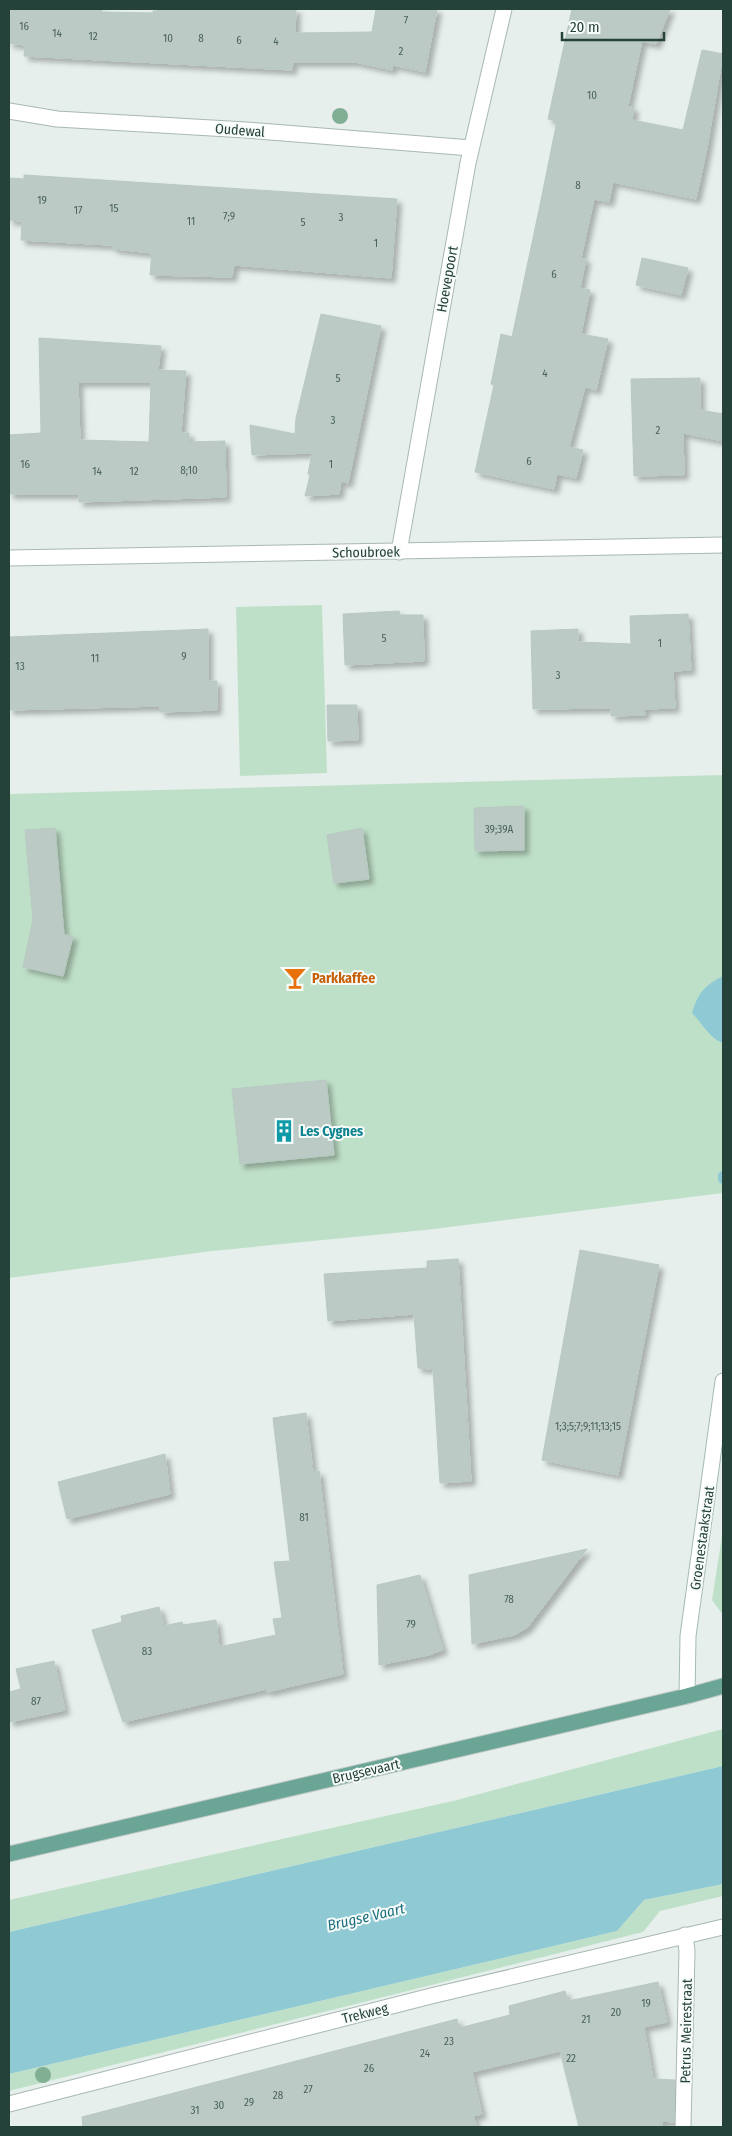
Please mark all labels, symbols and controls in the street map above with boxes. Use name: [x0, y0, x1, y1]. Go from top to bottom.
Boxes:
scale bar: [562, 10, 664, 42]
house number: 7: [404, 14, 409, 27]
text: 20 m: [570, 18, 600, 36]
house number: 16: [19, 20, 29, 33]
house number: 14: [52, 27, 62, 40]
house number: 12: [88, 30, 98, 43]
house number: 10: [163, 32, 173, 45]
house number: 8: [198, 32, 204, 45]
house number: 6: [236, 34, 242, 47]
house number: 4: [273, 35, 279, 48]
house number: 2: [399, 45, 404, 58]
house number: 10: [587, 89, 597, 102]
street label: Oudewal: [214, 120, 266, 141]
house number: 8: [575, 179, 581, 192]
house number: 19: [37, 194, 47, 207]
house number: 15: [109, 202, 119, 215]
house number: 17: [74, 204, 83, 217]
house number: 7;9: [223, 210, 235, 223]
house number: 3: [339, 211, 344, 224]
house number: 11: [187, 215, 195, 228]
house number: 5: [300, 216, 306, 229]
house number: 1: [374, 237, 378, 250]
street label: Hoevepoort: [433, 244, 462, 314]
house number: 6: [551, 268, 557, 281]
house number: 4: [542, 367, 548, 380]
house number: 5: [335, 372, 341, 385]
house number: 3: [331, 414, 336, 427]
house number: 2: [656, 424, 661, 437]
house number: 6: [526, 455, 532, 468]
house number: 16: [20, 458, 30, 471]
house number: 1: [329, 458, 333, 471]
house number: 8;10: [180, 464, 198, 477]
house number: 14: [92, 465, 102, 478]
house number: 12: [129, 465, 139, 478]
street label: Schoubroek: [332, 543, 400, 562]
house number: 5: [381, 632, 387, 645]
house number: 1: [658, 637, 662, 650]
house number: 9: [181, 650, 187, 663]
house number: 11: [91, 652, 99, 665]
house number: 13: [15, 660, 25, 673]
house number: 3: [556, 669, 561, 682]
house number: 39;39A: [485, 823, 513, 836]
bar icon: Parkkaffee: [282, 965, 308, 991]
place label: Parkkaffee: [312, 970, 375, 987]
building icon: Les Cygnes: [271, 1118, 297, 1144]
place label: Les Cygnes: [300, 1123, 363, 1140]
house number: 1;3;5;7;9;11;13;15: [555, 1420, 621, 1433]
street label: Groenestaakstraat: [687, 1485, 718, 1591]
house number: 81: [299, 1511, 309, 1524]
house number: 78: [504, 1593, 514, 1606]
house number: 79: [406, 1618, 416, 1631]
house number: 83: [142, 1645, 152, 1658]
house number: 87: [31, 1695, 41, 1708]
street label: Brugsevaart: [331, 1755, 402, 1787]
water label: Brugse Vaart: [326, 1899, 407, 1935]
street label: Petrus Meirestraat: [677, 1978, 696, 2084]
house number: 19: [641, 1997, 651, 2010]
street label: Trekweg: [340, 1999, 390, 2027]
house number: 20: [611, 2006, 622, 2019]
house number: 21: [582, 2013, 590, 2026]
house number: 23: [444, 2035, 454, 2048]
house number: 24: [420, 2047, 431, 2060]
house number: 22: [566, 2052, 576, 2065]
house number: 26: [364, 2062, 375, 2075]
house number: 27: [303, 2083, 313, 2096]
house number: 28: [273, 2089, 284, 2102]
house number: 29: [244, 2096, 254, 2109]
house number: 30: [214, 2099, 225, 2112]
house number: 31: [191, 2104, 200, 2117]

